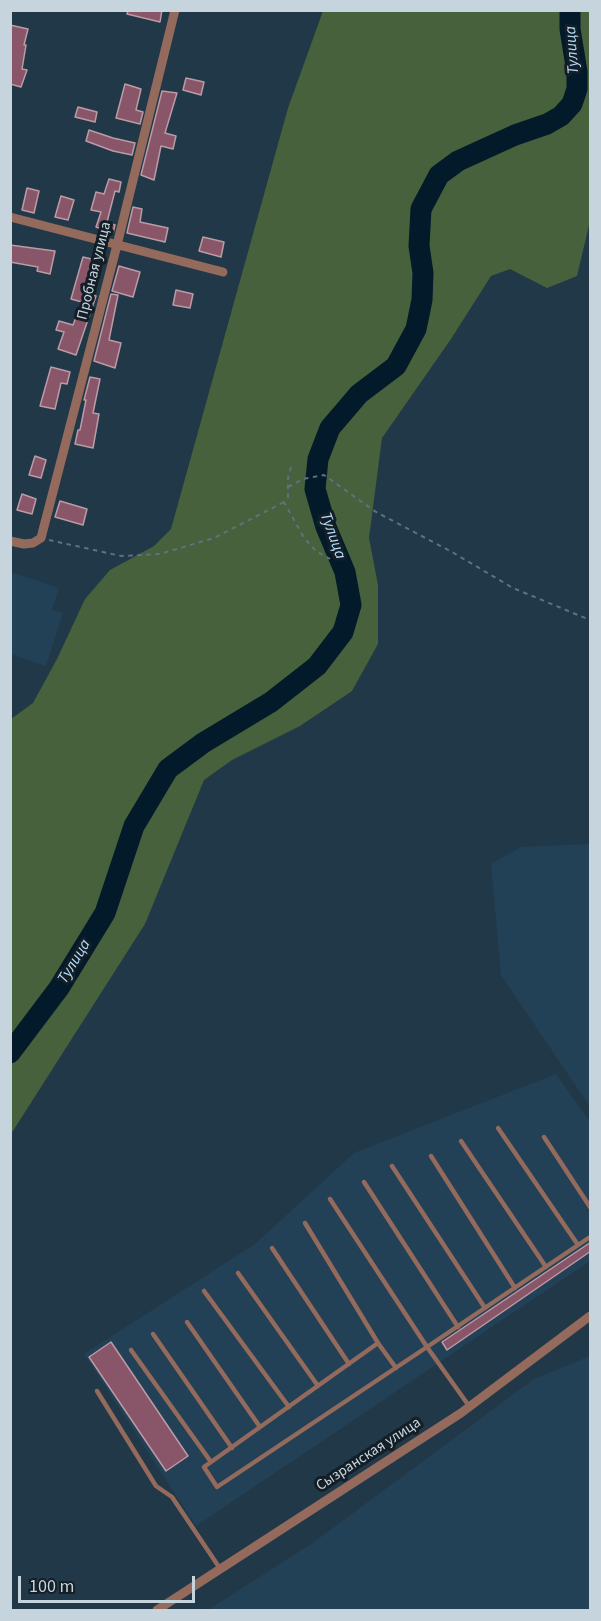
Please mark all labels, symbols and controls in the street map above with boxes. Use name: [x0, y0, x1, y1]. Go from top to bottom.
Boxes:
water label: Тулица: [562, 25, 584, 75]
street label: Пробная улица: [74, 220, 116, 322]
water label: Тулица: [315, 510, 349, 562]
water label: Тулица: [54, 936, 96, 988]
street label: Сызранская улица: [313, 1414, 425, 1496]
scale bar: [21, 1564, 198, 1602]
text: 100 m: [29, 1574, 74, 1599]

